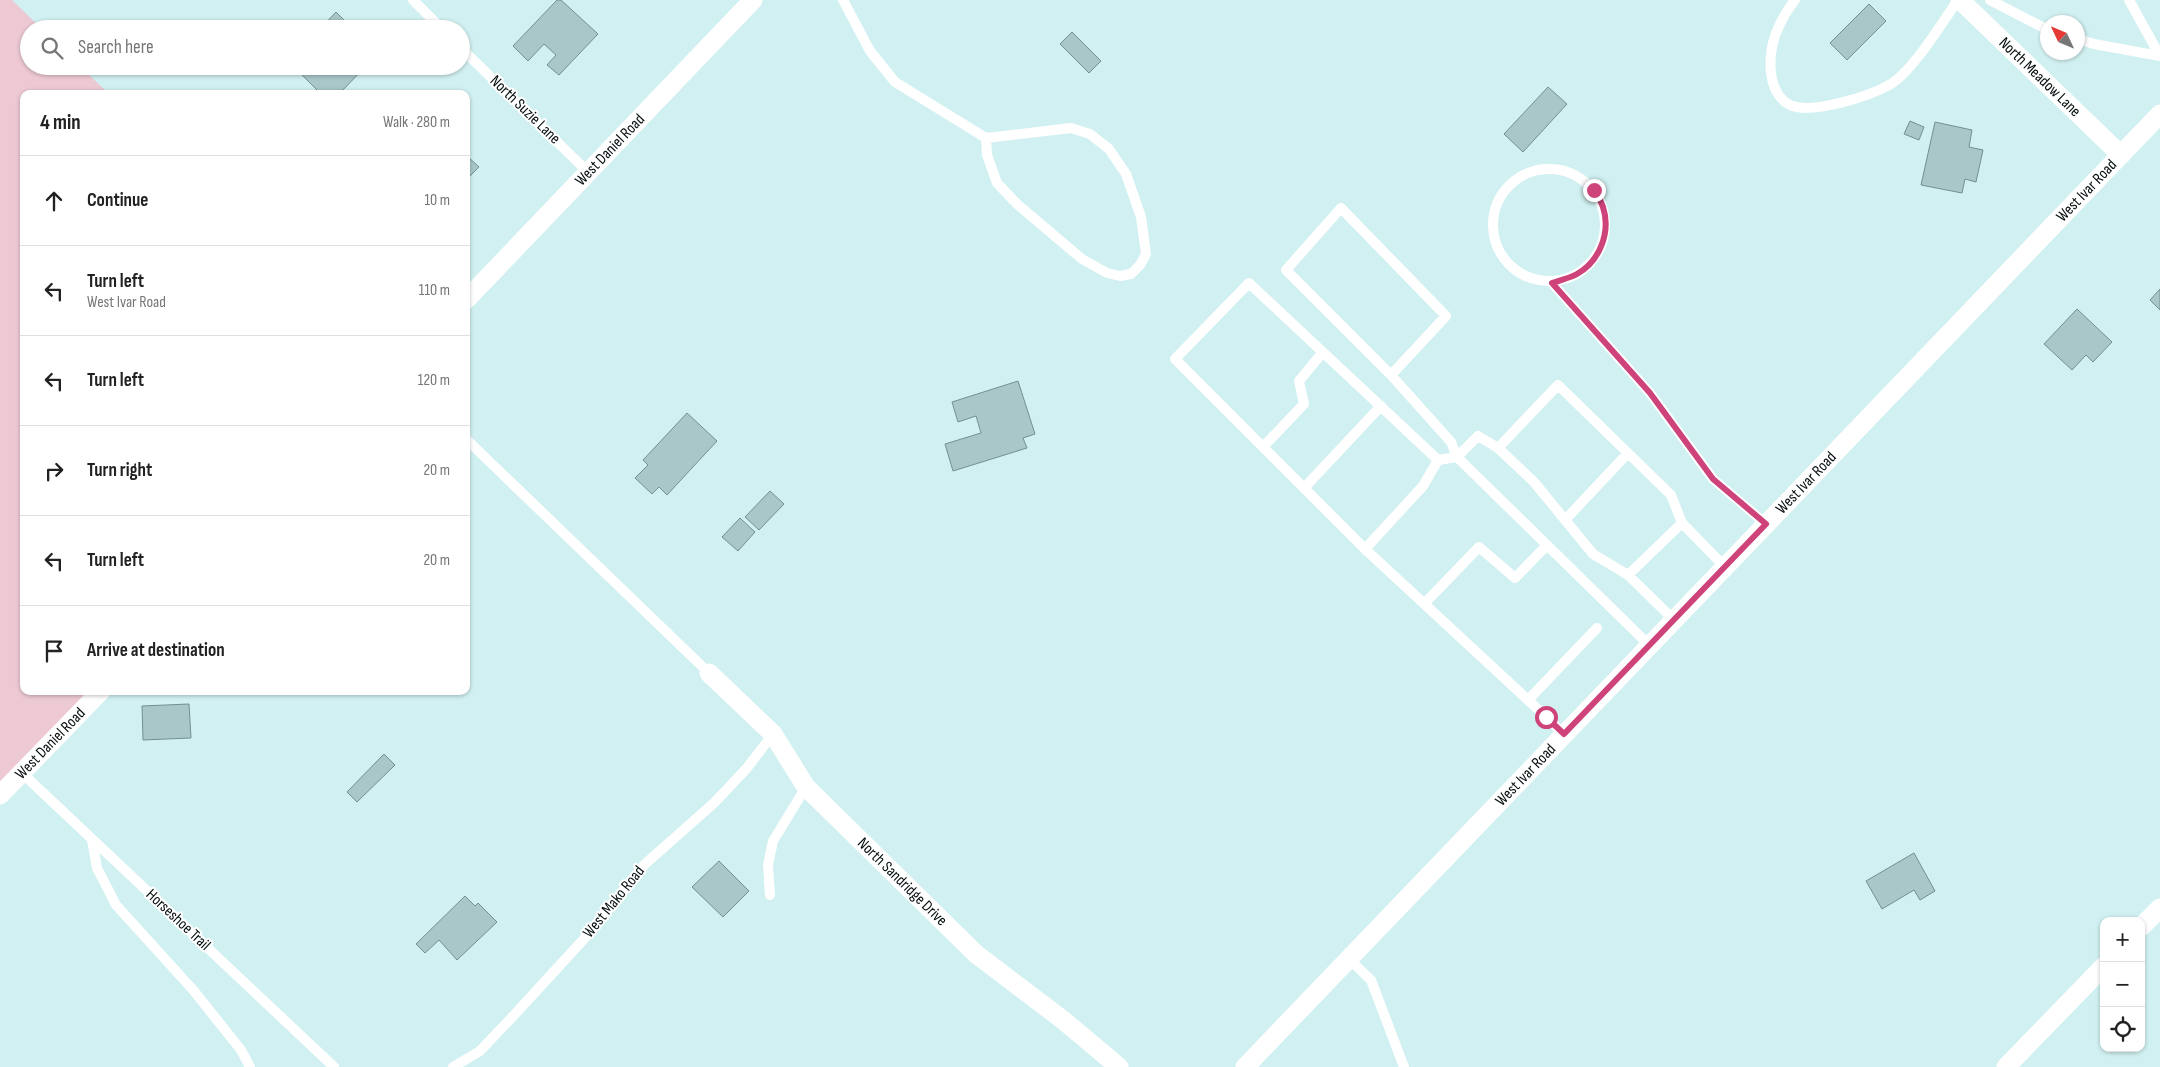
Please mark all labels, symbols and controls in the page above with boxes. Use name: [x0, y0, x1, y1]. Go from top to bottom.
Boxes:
north arrow: [2040, 15, 2085, 60]
search box: [20, 20, 470, 75]
street label: North Meadow Lane: [1995, 33, 2085, 121]
icon: search: [38, 34, 66, 62]
text: Search here: [78, 36, 154, 59]
street label: North Suzie Lane: [486, 72, 564, 148]
text: 4 min: [40, 110, 81, 135]
street label: West Daniel Road: [571, 110, 649, 190]
text: Walk · 280 m: [383, 113, 450, 132]
street label: West Ivar Road: [2052, 156, 2121, 226]
route end: [1583, 179, 1606, 202]
icon: ahead: [40, 187, 68, 215]
text: Continue: [87, 189, 148, 212]
text: 10 m: [424, 191, 450, 210]
text: Turn left: [87, 270, 144, 293]
icon: left: [40, 277, 68, 305]
text: 110 m: [419, 281, 450, 300]
text: West Ivar Road: [87, 293, 166, 312]
icon: left: [40, 367, 68, 395]
text: Turn left: [87, 369, 144, 392]
text: 120 m: [418, 371, 450, 390]
street label: West Ivar Road: [1772, 448, 1840, 518]
icon: right: [40, 457, 68, 485]
text: Turn right: [87, 459, 152, 482]
text: 20 m: [423, 461, 450, 480]
icon: left: [40, 547, 68, 575]
text: Turn left: [87, 549, 144, 572]
text: 20 m: [423, 551, 450, 570]
icon: arrive: [40, 637, 68, 665]
text: Arrive at destination: [87, 639, 225, 662]
street label: West Daniel Road: [11, 704, 89, 783]
route start: [1535, 706, 1558, 729]
street label: West Ivar Road: [1491, 740, 1560, 810]
street label: North Sandridge Drive: [854, 834, 951, 930]
street label: West Mako Road: [579, 862, 649, 942]
street label: Horseshoe Trail: [142, 885, 214, 955]
map controls: [2100, 917, 2145, 1052]
button: +: [2100, 917, 2145, 962]
button: −: [2100, 962, 2145, 1007]
button: locate: [2100, 1007, 2145, 1052]

